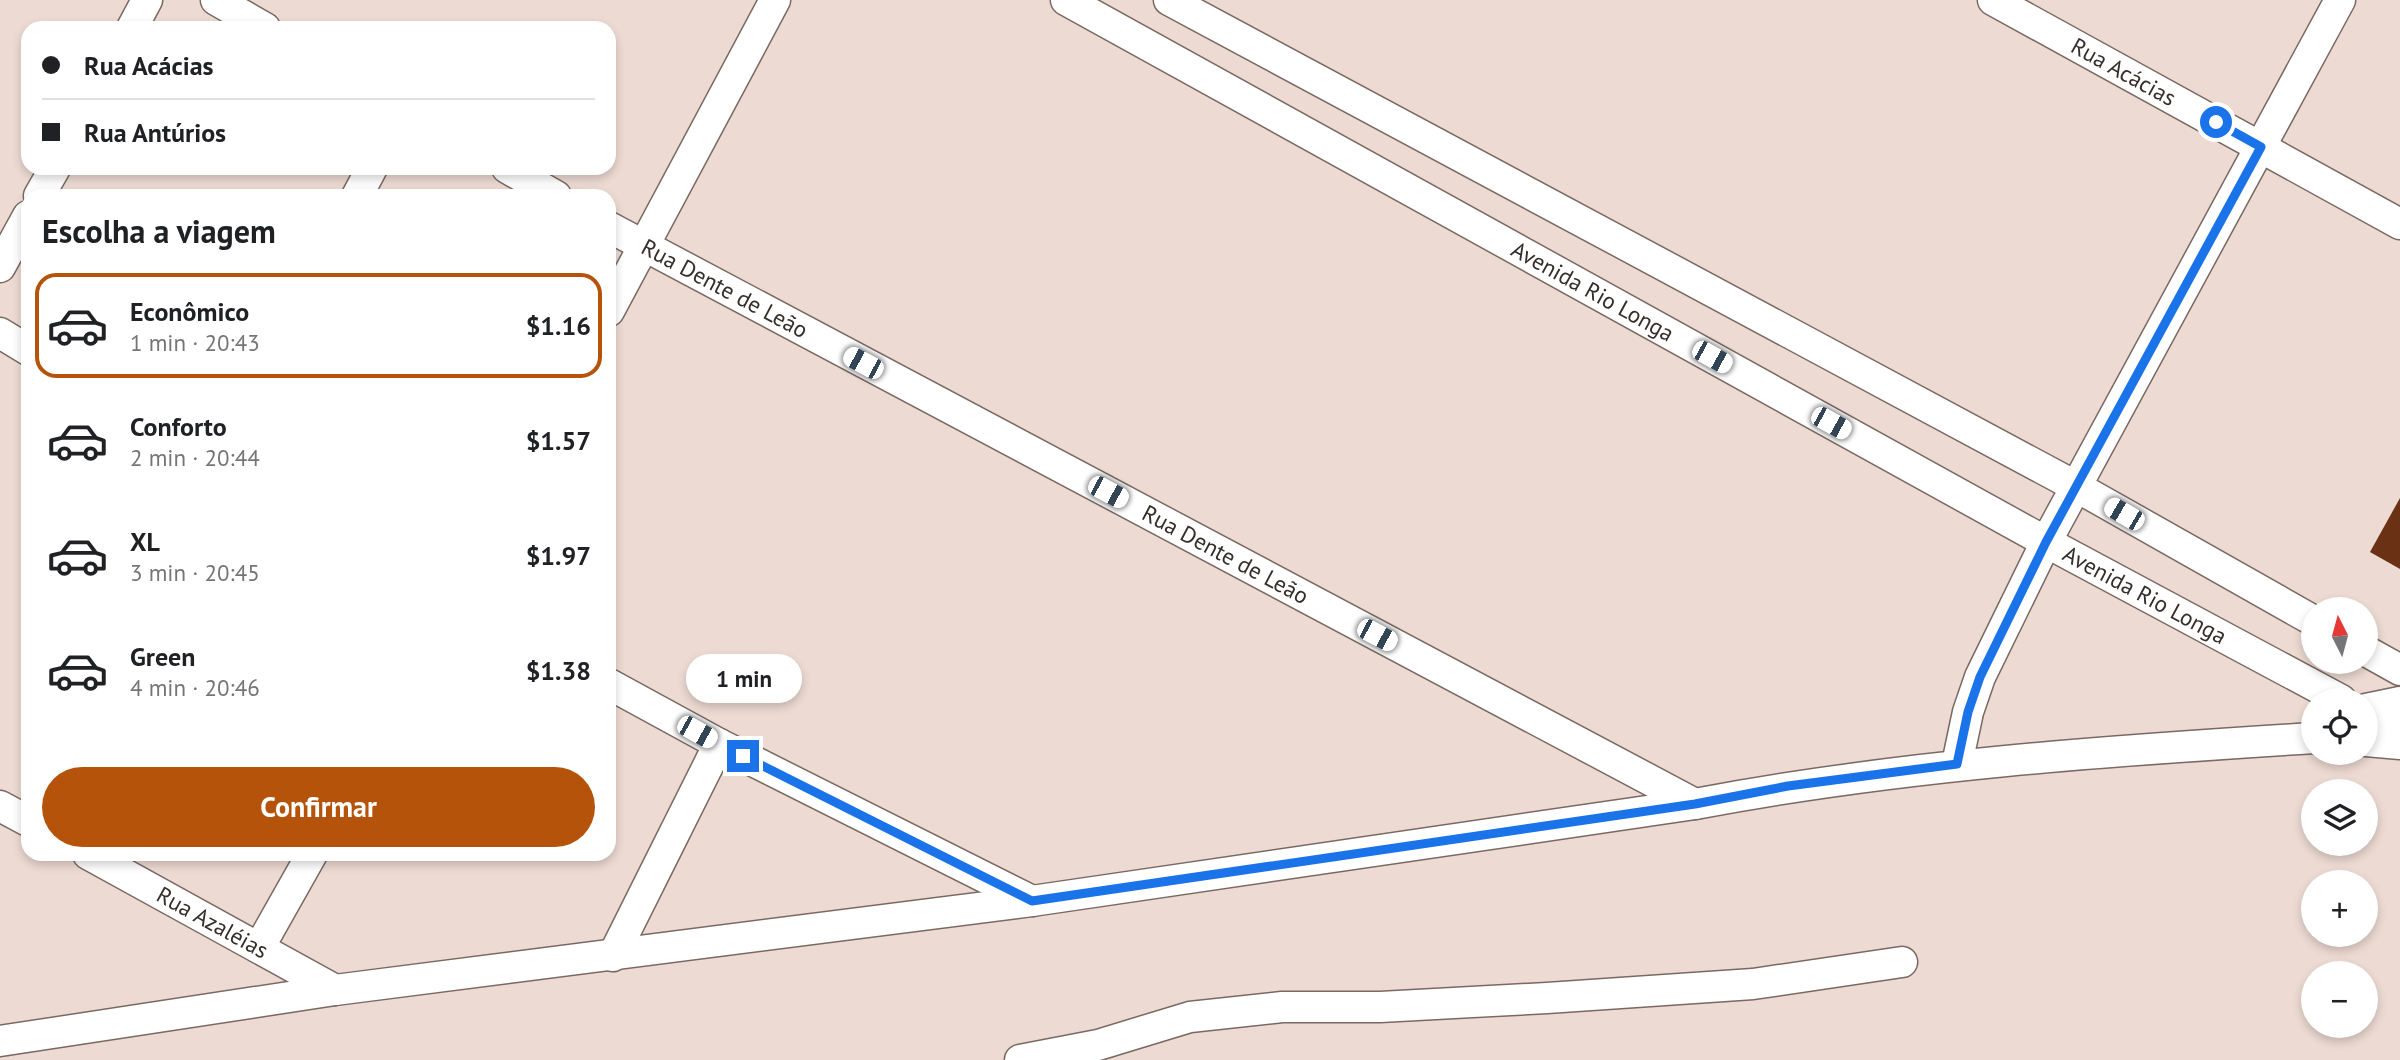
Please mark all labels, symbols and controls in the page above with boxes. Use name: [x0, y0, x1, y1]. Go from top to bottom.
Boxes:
street label: Rua Acácias: [2066, 31, 2181, 112]
text: Rua Acácias: [84, 49, 214, 82]
route start: [2200, 106, 2232, 138]
text: Rua Antúrios: [84, 116, 226, 149]
text: Escolha a viagem: [42, 210, 276, 252]
street label: Rua Dente de Leão: [637, 232, 813, 344]
street label: Avenida Rio Longa: [1507, 234, 1679, 348]
icon: car: [46, 294, 109, 357]
text: Econômico: [130, 295, 249, 328]
text: $1.16: [526, 309, 591, 342]
text: 1 min · 20:43: [130, 328, 260, 357]
car: [1689, 338, 1736, 376]
car: [840, 344, 887, 382]
car: [1808, 404, 1855, 442]
icon: car: [46, 409, 109, 472]
text: Conforto: [130, 410, 227, 443]
text: $1.57: [526, 424, 591, 457]
text: 2 min · 20:44: [130, 443, 260, 472]
car: [1085, 473, 1132, 511]
car: [2101, 494, 2148, 534]
street label: Rua Dente de Leão: [1137, 498, 1314, 610]
icon: car: [46, 524, 109, 587]
text: XL: [130, 525, 160, 558]
text: $1.97: [526, 539, 591, 572]
street label: Avenida Rio Longa: [2058, 539, 2232, 650]
text: 3 min · 20:45: [130, 558, 260, 587]
north arrow: [2301, 597, 2378, 674]
map controls: [2301, 597, 2378, 1038]
car: [1354, 616, 1401, 654]
icon: car: [46, 639, 109, 702]
text: Green: [130, 640, 195, 673]
text: $1.38: [526, 654, 591, 687]
callout: 1 min: [685, 654, 801, 704]
text: 1 min: [716, 664, 772, 693]
text: 4 min · 20:46: [130, 673, 260, 702]
button: locate: [2301, 688, 2378, 765]
car: [674, 713, 721, 751]
route end: [727, 740, 759, 772]
button: Confirmar: [42, 767, 595, 847]
button: layers: [2301, 779, 2378, 856]
button: +: [2301, 870, 2378, 947]
street label: Rua Azaléias: [152, 880, 274, 964]
button: −: [2301, 961, 2378, 1038]

